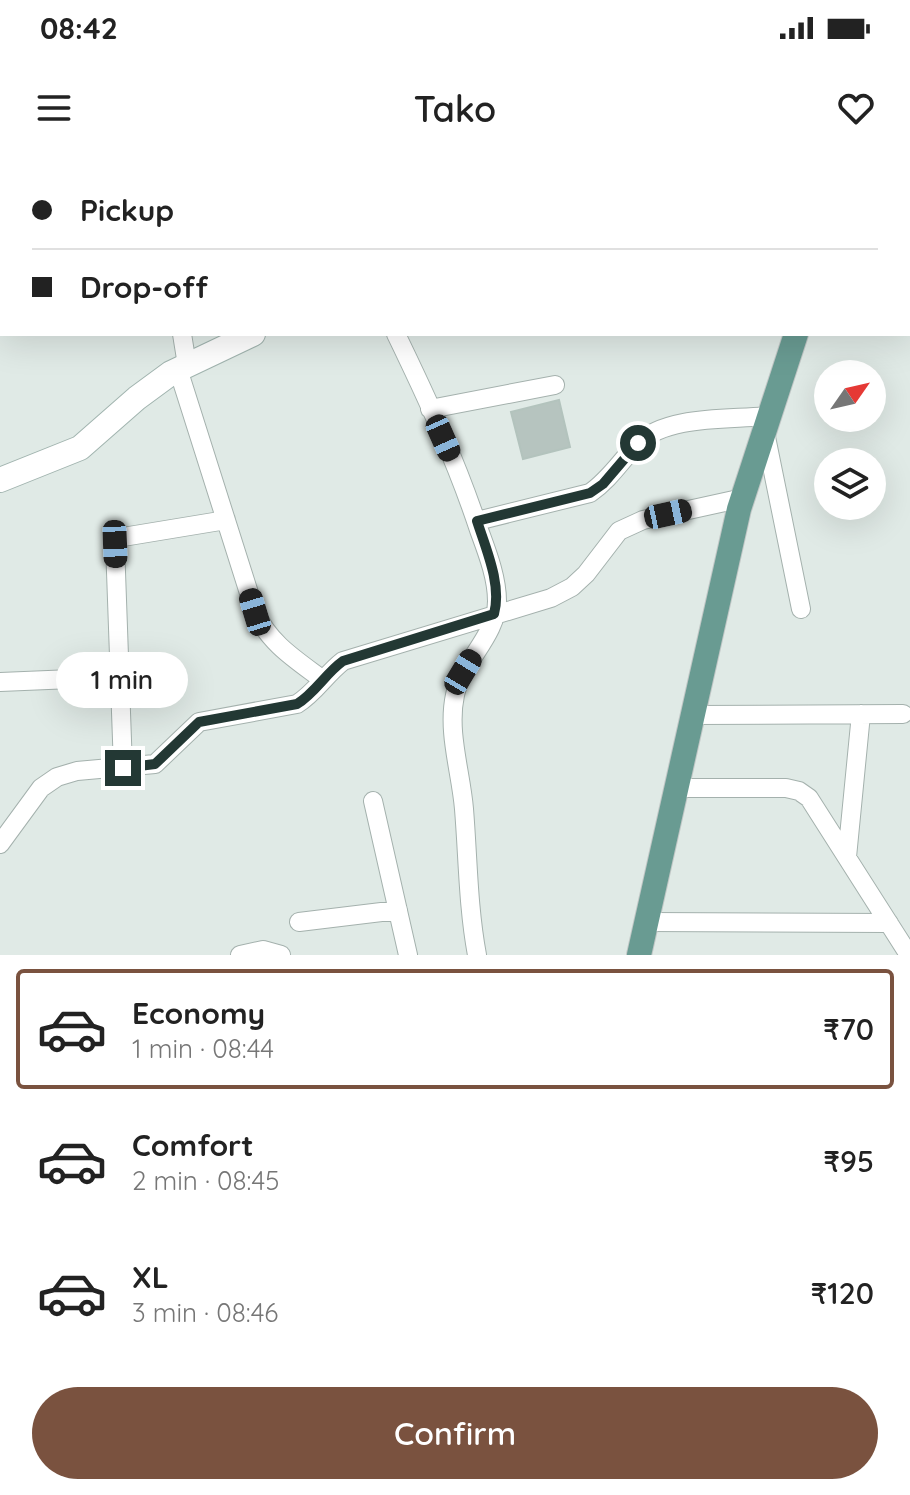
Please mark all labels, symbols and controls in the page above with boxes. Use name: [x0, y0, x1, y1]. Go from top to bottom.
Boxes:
text: 08:42: [40, 9, 118, 47]
icon: menu: [32, 86, 76, 130]
text: Tako: [414, 86, 496, 131]
icon: heart: [834, 86, 878, 130]
text: Pickup: [80, 191, 174, 229]
text: Drop-off: [80, 268, 208, 306]
north arrow: [814, 360, 886, 432]
map controls: [814, 360, 886, 520]
car: [422, 411, 464, 465]
route start: [620, 425, 656, 461]
button: layers: [814, 448, 886, 520]
car: [642, 497, 694, 531]
car: [102, 520, 128, 568]
car: [237, 586, 273, 638]
car: [440, 645, 486, 699]
callout: 1 min: [57, 652, 189, 708]
text: 1 min: [91, 663, 153, 696]
route end: [105, 750, 141, 786]
icon: car: [36, 993, 108, 1065]
text: Economy: [132, 994, 265, 1032]
text: ₹70: [823, 1010, 874, 1048]
text: 1 min · 08:44: [132, 1032, 274, 1065]
icon: car: [36, 1125, 108, 1197]
text: Comfort: [132, 1126, 253, 1164]
text: ₹95: [823, 1142, 874, 1180]
text: 2 min · 08:45: [132, 1164, 280, 1197]
icon: car: [36, 1257, 108, 1329]
text: XL: [132, 1258, 169, 1296]
text: ₹120: [811, 1274, 874, 1312]
text: 3 min · 08:46: [132, 1296, 278, 1329]
button: Confirm: [32, 1387, 878, 1479]

